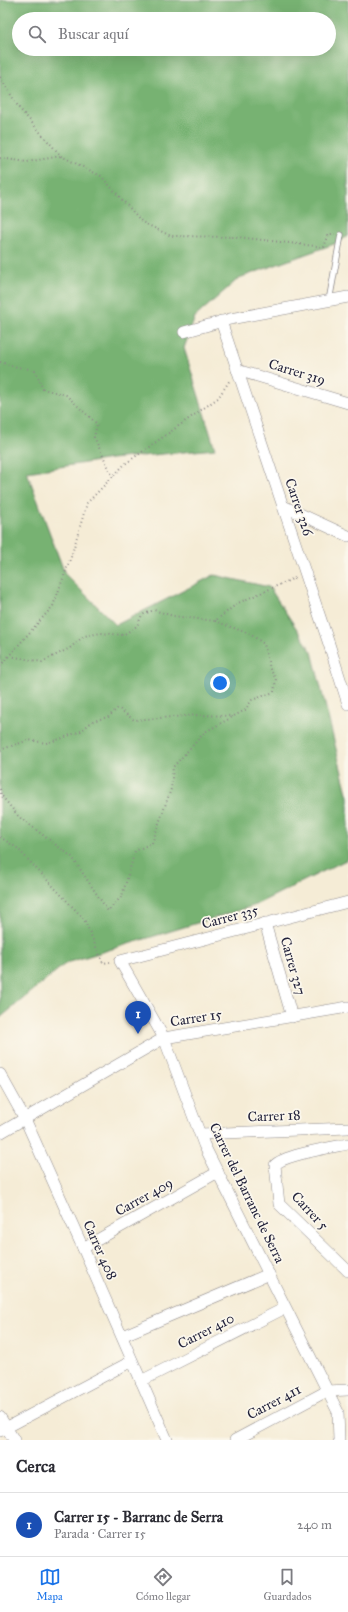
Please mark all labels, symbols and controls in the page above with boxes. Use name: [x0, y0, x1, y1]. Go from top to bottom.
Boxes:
search box: [12, 12, 336, 56]
icon: search: [26, 23, 48, 45]
text: Buscar aquí: [58, 25, 129, 43]
street label: Carrer 319: [267, 355, 327, 389]
street label: Carrer 326: [281, 476, 317, 539]
your location: [210, 673, 230, 693]
street label: Carrer 335: [200, 901, 261, 933]
street label: Carrer 327: [277, 935, 309, 997]
pin: 1: [125, 1001, 151, 1034]
street label: Carrer 15: [169, 1005, 223, 1030]
street label: Carrer 18: [247, 1107, 301, 1125]
street label: Carrer del Barranc de Serra: [206, 1120, 288, 1266]
street label: Carrer 409: [112, 1174, 176, 1220]
street label: Carrer 5: [288, 1188, 332, 1234]
street label: Carrer 408: [79, 1218, 121, 1282]
street label: Carrer 410: [175, 1309, 237, 1353]
street label: Carrer 411: [244, 1380, 304, 1423]
text: Cerca: [16, 1456, 55, 1477]
text: Carrer 15 - Barranc de Serra: [54, 1508, 223, 1526]
text: 1: [26, 1517, 32, 1533]
text: 240 m: [297, 1517, 332, 1533]
text: Parada · Carrer 15: [54, 1526, 146, 1542]
tab: Mapa: [37, 1566, 63, 1603]
tab: Cómo llegar: [136, 1566, 190, 1603]
tab: Guardados: [263, 1566, 311, 1603]

